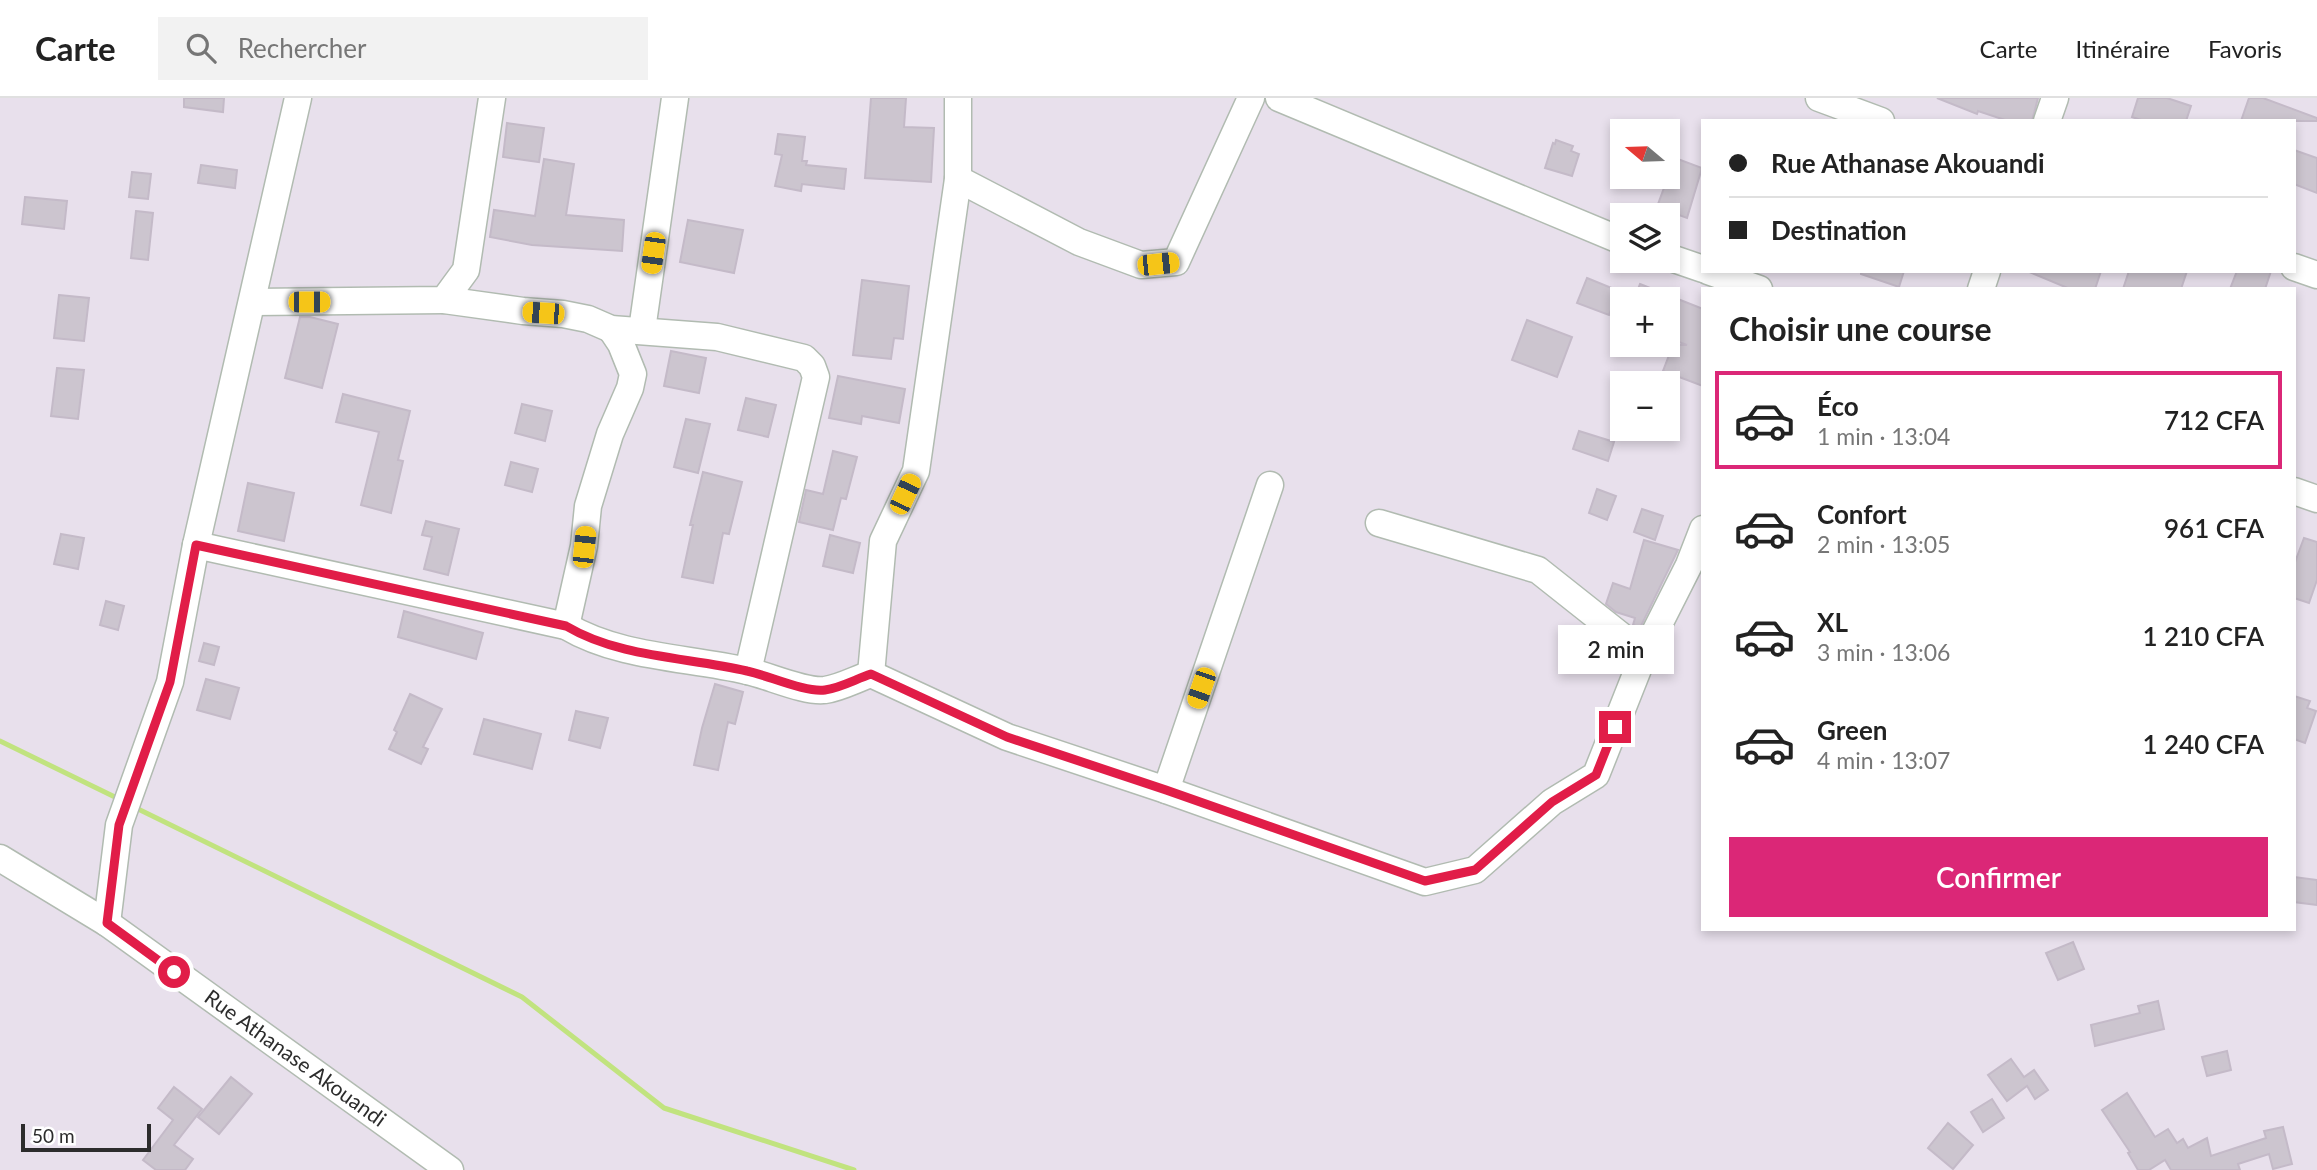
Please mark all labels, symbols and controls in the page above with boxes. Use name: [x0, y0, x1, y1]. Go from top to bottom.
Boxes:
search box: [158, 17, 648, 80]
text: Carte: [35, 28, 116, 68]
icon: search: [182, 29, 220, 67]
text: Rechercher: [238, 32, 367, 64]
text: Carte: [1980, 34, 2038, 63]
text: Itinéraire: [2076, 34, 2170, 63]
text: Favoris: [2208, 34, 2282, 63]
north arrow: [1610, 119, 1680, 189]
map controls: [1610, 119, 1680, 441]
text: Rue Athanase Akouandi: [1771, 147, 2045, 179]
button: layers: [1610, 203, 1680, 273]
text: Destination: [1771, 214, 1907, 246]
car: [640, 231, 667, 275]
car: [1137, 251, 1180, 277]
button: +: [1610, 287, 1680, 357]
car: [289, 292, 331, 313]
car: [522, 301, 565, 325]
text: Choisir une course: [1729, 309, 1992, 348]
button: −: [1610, 371, 1680, 441]
icon: car: [1733, 389, 1796, 452]
text: Éco: [1817, 390, 1859, 422]
text: 712 CFA: [2164, 404, 2264, 436]
text: 1 min · 13:04: [1817, 422, 1950, 450]
car: [887, 471, 924, 517]
icon: car: [1733, 497, 1796, 560]
text: Confort: [1817, 498, 1907, 530]
text: 961 CFA: [2164, 512, 2264, 544]
car: [572, 525, 597, 569]
text: 2 min · 13:05: [1817, 530, 1950, 558]
icon: car: [1733, 605, 1796, 668]
text: XL: [1817, 606, 1848, 638]
text: 1 210 CFA: [2142, 620, 2264, 652]
callout: 2 min: [1557, 626, 1673, 674]
text: 2 min: [1588, 635, 1644, 663]
text: 3 min · 13:06: [1817, 638, 1950, 666]
car: [1185, 665, 1218, 711]
route end: [1599, 711, 1631, 743]
icon: car: [1733, 713, 1796, 776]
text: Green: [1817, 714, 1887, 746]
text: 1 240 CFA: [2142, 728, 2264, 760]
text: 4 min · 13:07: [1817, 746, 1950, 774]
button: Confirmer: [1729, 837, 2268, 917]
route start: [158, 956, 190, 988]
street label: Rue Athanase Akouandi: [200, 984, 392, 1131]
scale bar: [21, 1121, 150, 1153]
text: 50 m: [32, 1124, 75, 1147]

